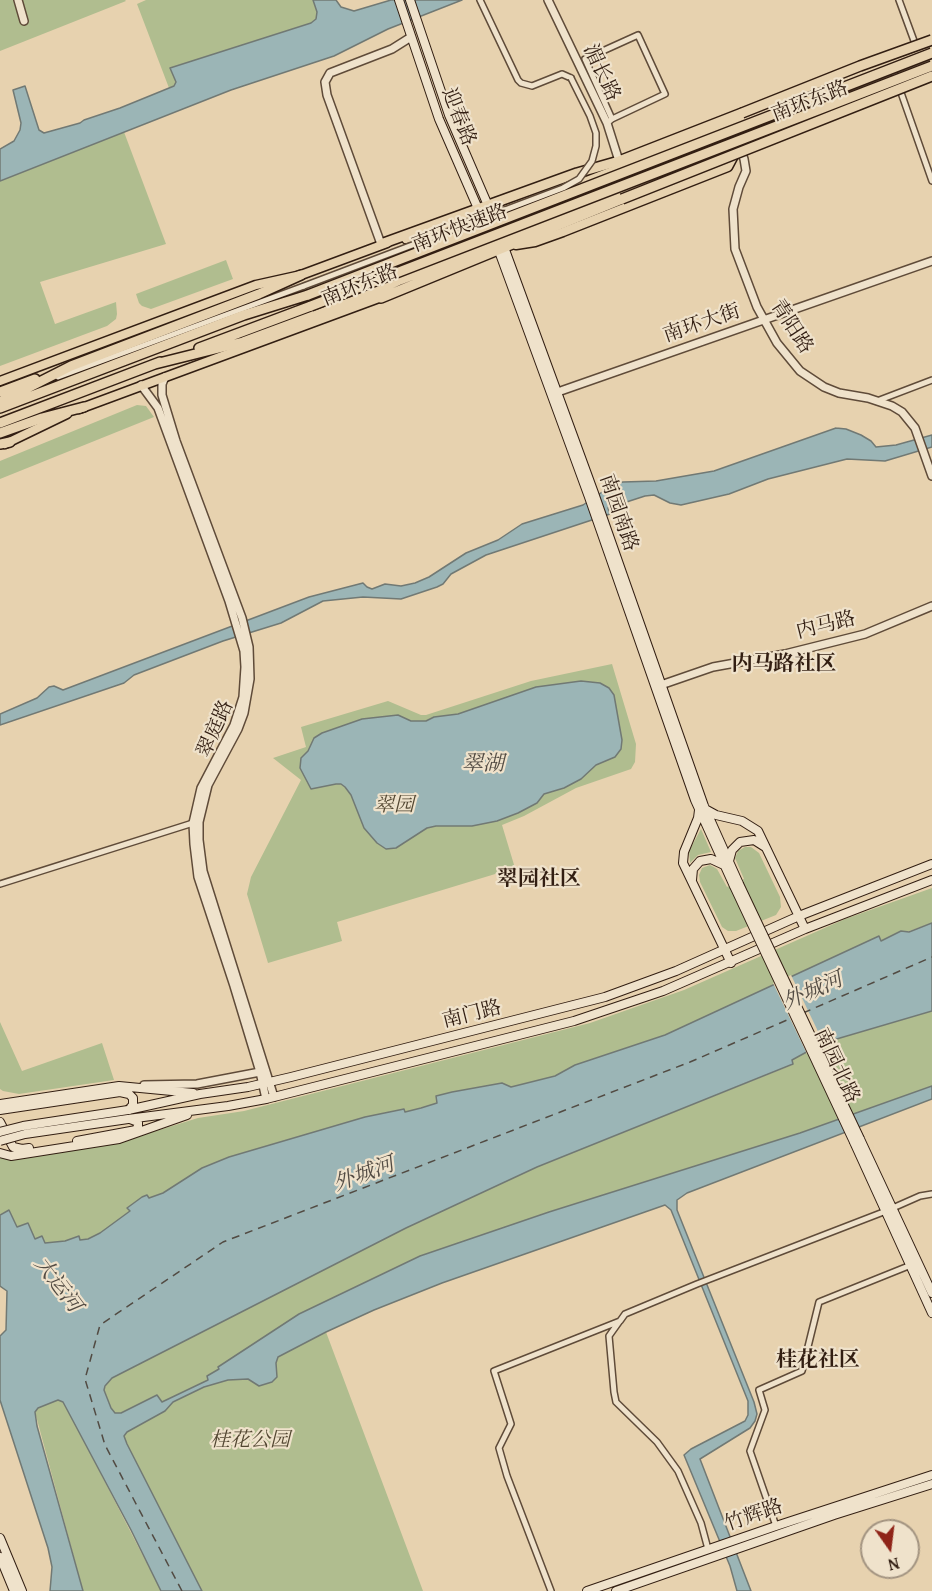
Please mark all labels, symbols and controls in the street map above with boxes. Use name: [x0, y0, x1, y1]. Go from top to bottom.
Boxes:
street label: 湄长路: [577, 41, 625, 105]
street label: 南环东路: [768, 76, 852, 128]
street label: 迎春路: [436, 85, 480, 149]
street label: 南环快速路: [409, 200, 511, 258]
street label: 南环东路: [318, 260, 402, 312]
street label: 青阳路: [765, 295, 817, 359]
street label: 南环大街: [660, 300, 744, 348]
street label: 南园南路: [594, 471, 642, 555]
street label: 内马路: [794, 607, 858, 645]
district label: 内马路社区: [732, 652, 836, 678]
street label: 翠庭路: [193, 697, 239, 761]
water label: 翠湖: [462, 752, 504, 778]
park label: 翠园: [374, 794, 414, 818]
district label: 翠园社区: [497, 867, 581, 893]
water label: 外城河: [779, 968, 847, 1016]
street label: 南门路: [440, 996, 504, 1034]
street label: 南园北路: [808, 1025, 864, 1107]
water label: 外城河: [330, 1152, 398, 1198]
water label: 大运河: [28, 1252, 86, 1318]
district label: 桂花社区: [776, 1348, 860, 1374]
park label: 桂花公园: [210, 1429, 290, 1453]
street label: 竹辉路: [722, 1495, 786, 1537]
north arrow: [860, 1519, 920, 1579]
text: N: [886, 1552, 902, 1577]

